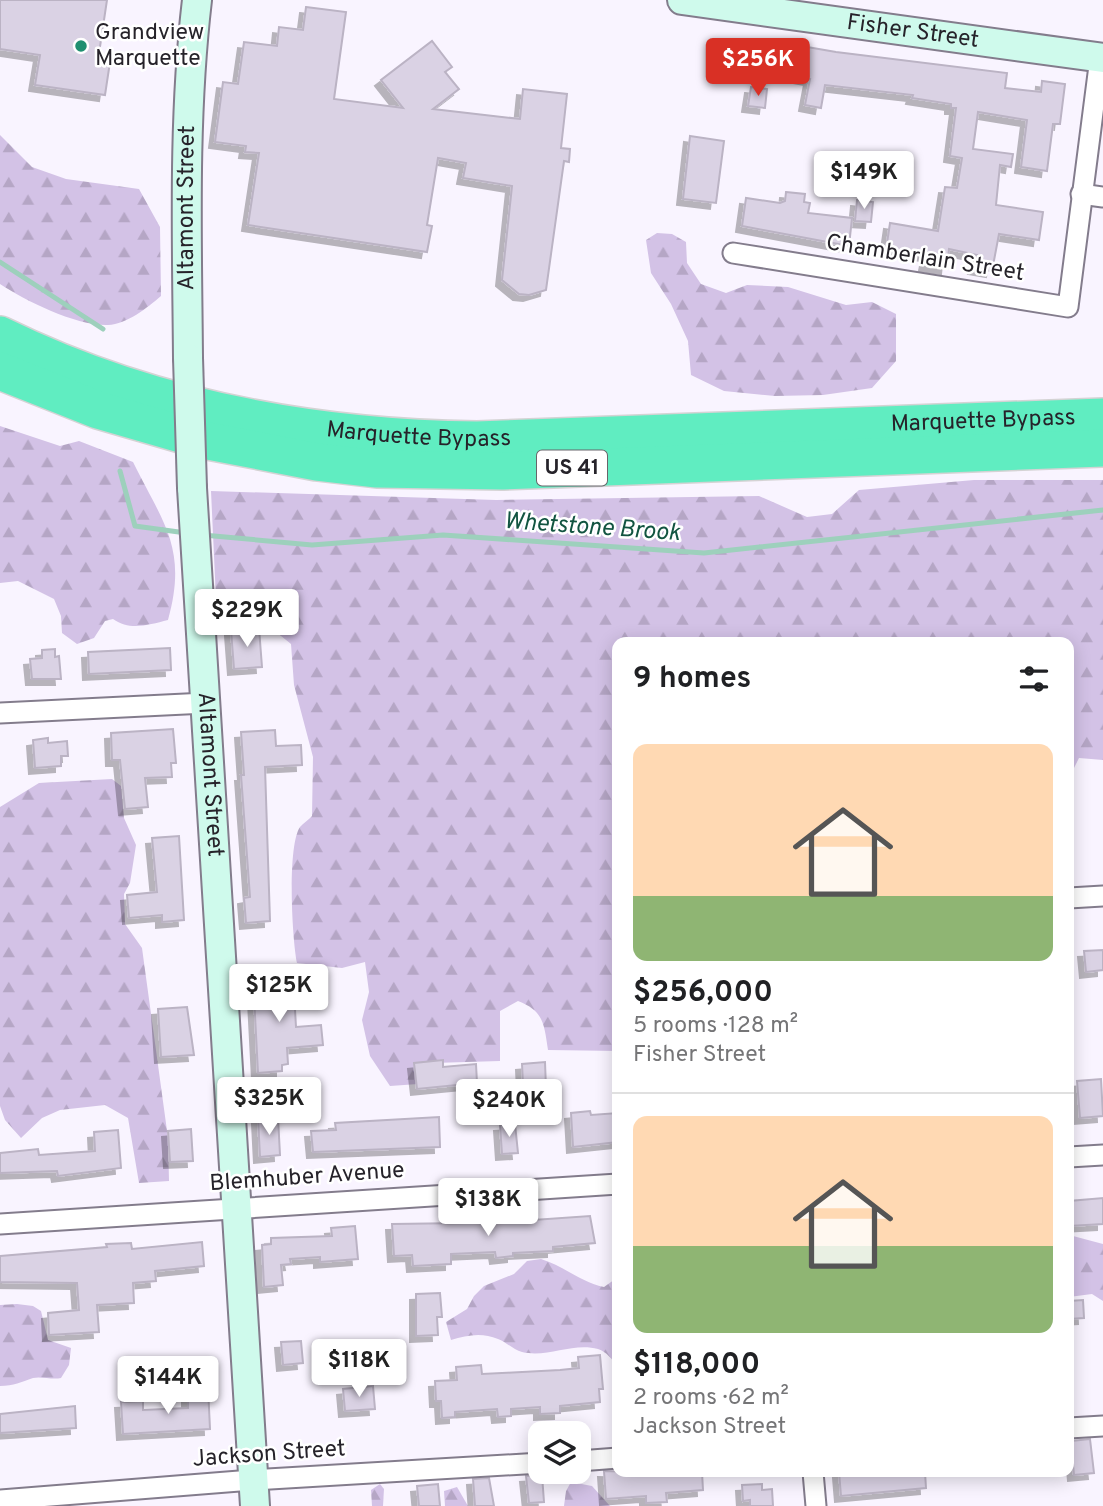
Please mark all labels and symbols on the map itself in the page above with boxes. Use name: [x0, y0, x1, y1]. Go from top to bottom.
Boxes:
street label: Fisher Street: [845, 8, 981, 55]
place label: Grandview Marquette: [95, 19, 204, 74]
marker: Grandview Marquette: [73, 38, 89, 54]
pin: $256K: [709, 38, 807, 98]
street label: Altamont Street: [172, 125, 202, 291]
pin: $149K: [815, 152, 913, 211]
street label: Chamberlain Street: [824, 229, 1026, 289]
street label: Marquette Bypass: [890, 404, 1076, 439]
street label: Marquette Bypass: [325, 416, 512, 455]
road number: US 41: [537, 450, 607, 486]
water label: Whetstone Brook: [503, 507, 682, 549]
pin: $229K: [198, 590, 296, 649]
street label: Altamont Street: [190, 691, 229, 858]
pin: $125K: [230, 964, 328, 1024]
pin: $325K: [220, 1078, 318, 1137]
pin: $240K: [460, 1080, 558, 1139]
street label: Blemhuber Avenue: [209, 1157, 405, 1199]
pin: $138K: [439, 1178, 537, 1238]
pin: $118K: [310, 1340, 408, 1399]
pin: $144K: [119, 1356, 217, 1416]
street label: Jackson Street: [192, 1435, 346, 1475]

